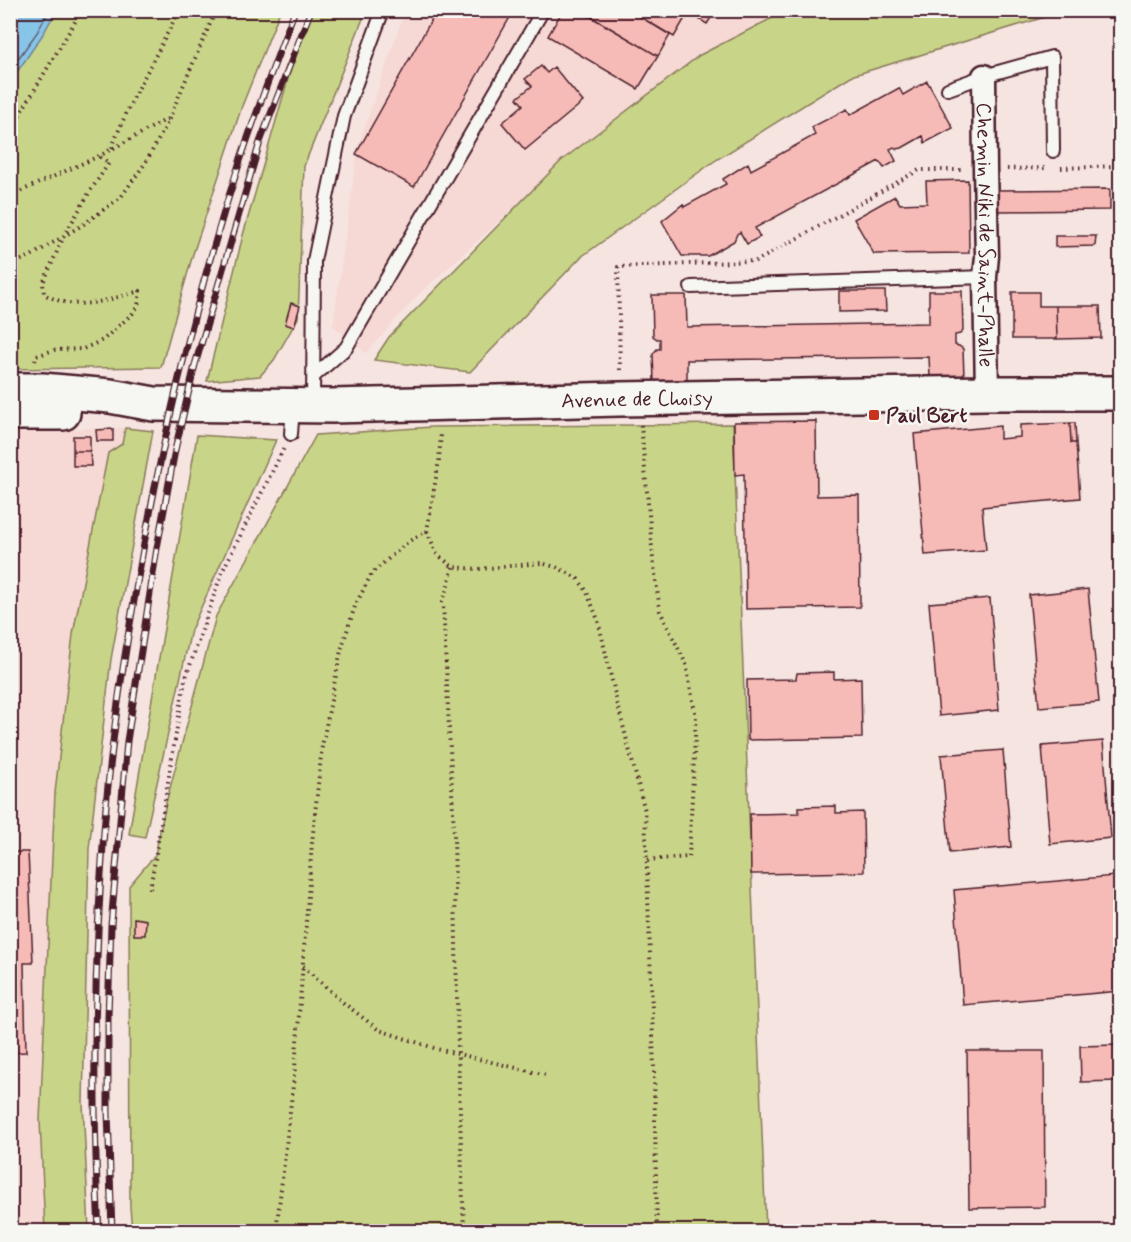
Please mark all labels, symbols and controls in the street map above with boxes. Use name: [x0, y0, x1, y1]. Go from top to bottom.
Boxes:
street label: Chemin Niki de Saint-Phalle: [969, 102, 1000, 368]
street label: Avenue de Choisy: [561, 384, 713, 415]
place label: Paul Bert: [886, 402, 967, 430]
marker: Paul Bert: [867, 408, 881, 422]

